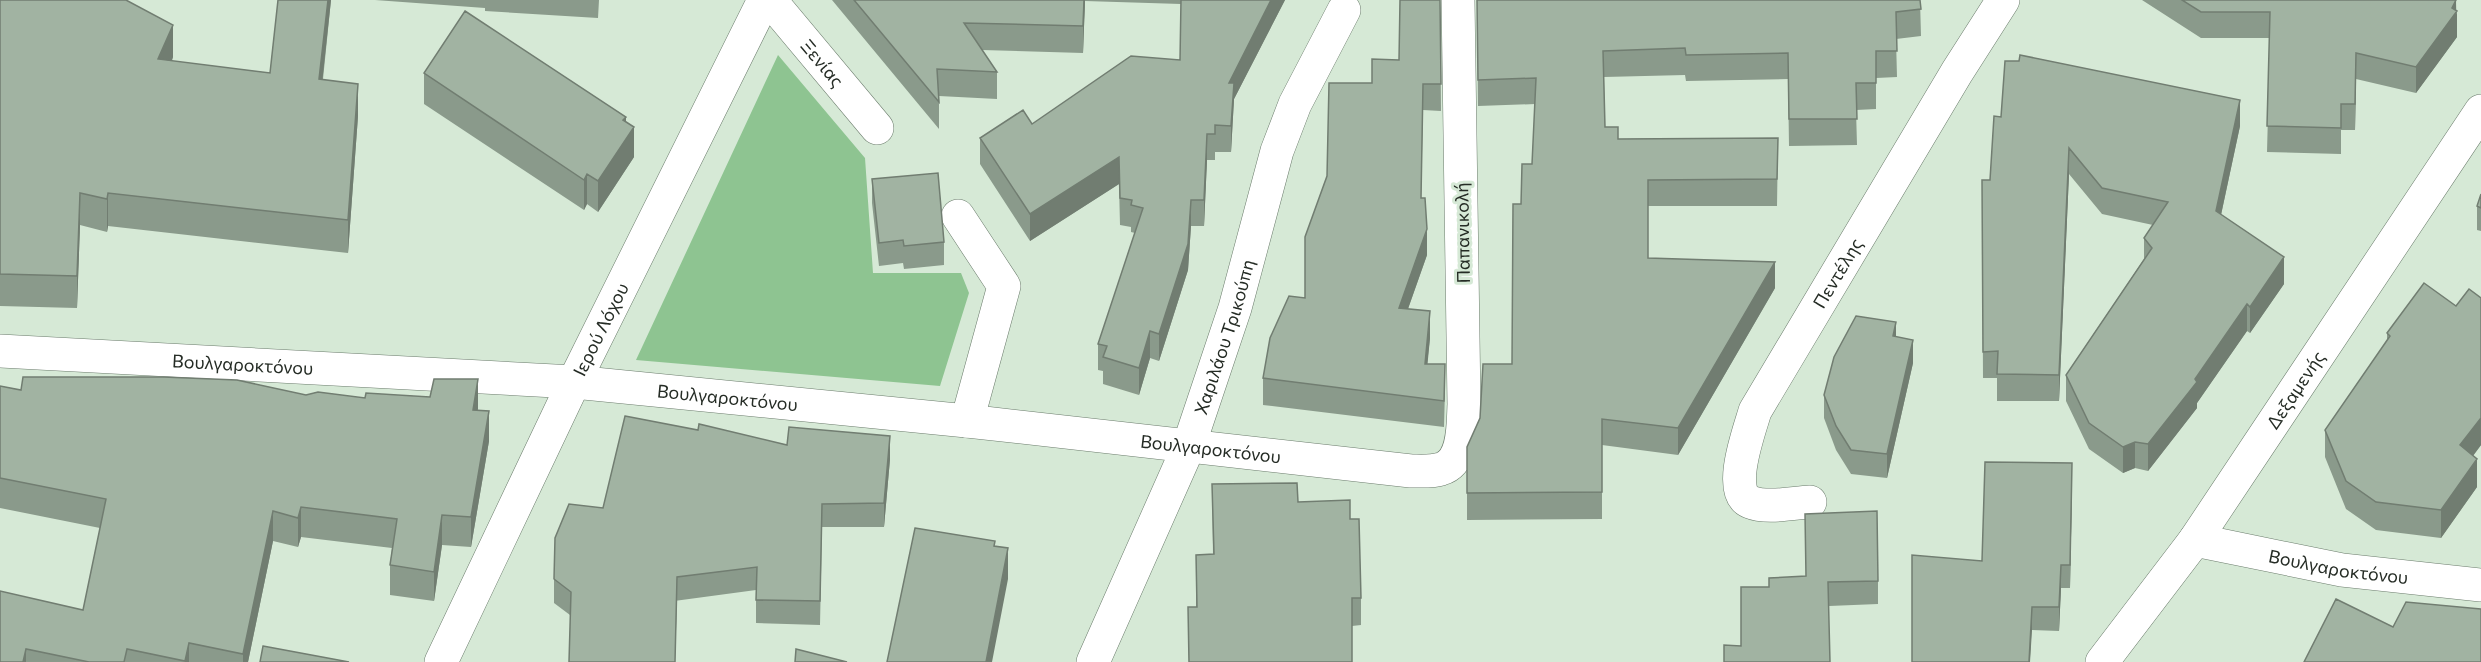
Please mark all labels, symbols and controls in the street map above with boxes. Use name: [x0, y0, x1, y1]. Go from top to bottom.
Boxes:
street label: Ξενίας: [796, 35, 849, 91]
street label: Παπανικολή: [1450, 182, 1474, 284]
street label: Πεντέλης: [1808, 234, 1867, 312]
street label: Χαριλάου Τρικούπη: [1189, 257, 1259, 417]
street label: Ιερού Λόχου: [568, 279, 633, 380]
street label: Δεξαμενής: [2261, 347, 2329, 433]
street label: Βουλγαροκτόνου: [172, 349, 314, 379]
street label: Βουλγαροκτόνου: [656, 379, 799, 415]
street label: Βουλγαροκτόνου: [1139, 430, 1282, 467]
street label: Βουλγαροκτόνου: [2267, 544, 2409, 588]

